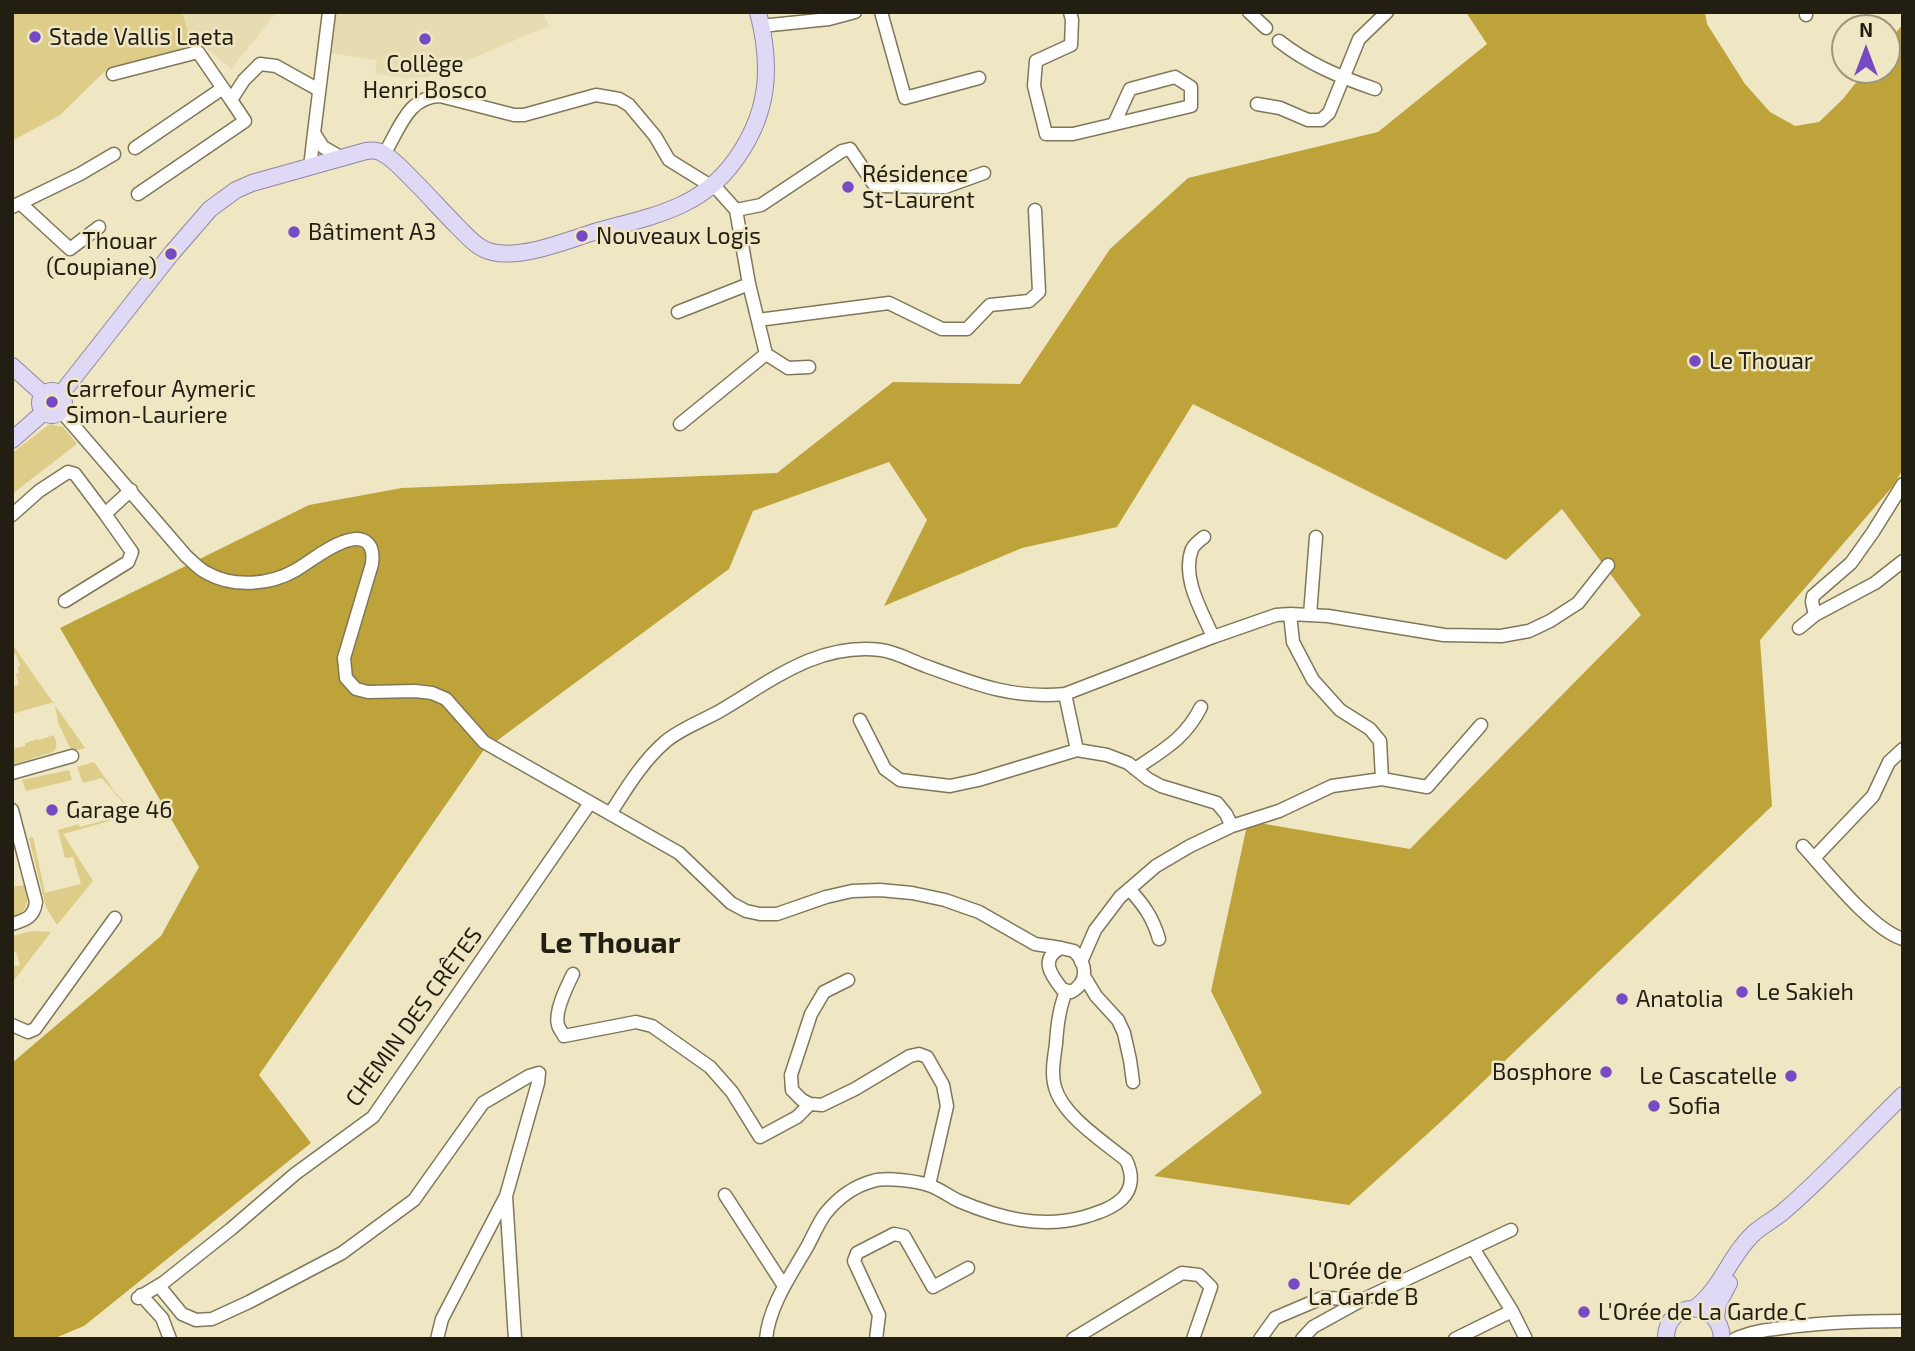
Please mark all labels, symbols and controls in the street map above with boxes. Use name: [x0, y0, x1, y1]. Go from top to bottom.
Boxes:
north arrow: [1831, 14, 1901, 84]
text: N: [1859, 18, 1873, 41]
place label: Stade Vallis Laeta: [49, 23, 234, 51]
marker: Stade Vallis Laeta: [27, 29, 43, 45]
marker: Collège Henri Bosco: [417, 31, 433, 47]
place label: Collège Henri Bosco: [363, 50, 487, 104]
place label: Résidence St-Laurent: [862, 160, 975, 214]
marker: Résidence St-Laurent: [840, 179, 856, 195]
place label: Bâtiment A3: [308, 218, 436, 246]
place label: Nouveaux Logis: [596, 222, 761, 250]
marker: Bâtiment A3: [286, 224, 302, 240]
place label: Thouar (Coupiane): [46, 227, 157, 281]
marker: Nouveaux Logis: [574, 228, 590, 244]
marker: Thouar (Coupiane): [163, 246, 179, 262]
place label: Le Thouar: [1709, 347, 1813, 375]
marker: Le Thouar: [1687, 353, 1703, 369]
place label: Carrefour Aymeric Simon-Lauriere: [66, 375, 256, 429]
marker: Carrefour Aymeric Simon-Lauriere: [44, 394, 60, 410]
place label: Garage 46: [66, 796, 172, 824]
marker: Garage 46: [44, 802, 60, 818]
street label: CHEMIN DES CRÊTES: [340, 922, 488, 1112]
district label: Le Thouar: [540, 925, 680, 961]
place label: Le Sakieh: [1756, 978, 1854, 1006]
marker: Le Sakieh: [1734, 984, 1750, 1000]
place label: Anatolia: [1636, 985, 1723, 1013]
marker: Anatolia: [1614, 991, 1630, 1007]
place label: Bosphore: [1492, 1058, 1592, 1086]
place label: Le Cascatelle: [1639, 1062, 1777, 1090]
marker: Bosphore: [1598, 1064, 1614, 1080]
marker: Le Cascatelle: [1783, 1068, 1799, 1084]
place label: Sofia: [1668, 1092, 1721, 1120]
marker: Sofia: [1646, 1098, 1662, 1114]
place label: L'Orée de La Garde B: [1308, 1257, 1419, 1311]
marker: L'Orée de La Garde B: [1286, 1276, 1302, 1292]
place label: L'Orée de La Garde C: [1598, 1298, 1807, 1326]
marker: L'Orée de La Garde C: [1576, 1304, 1592, 1320]

